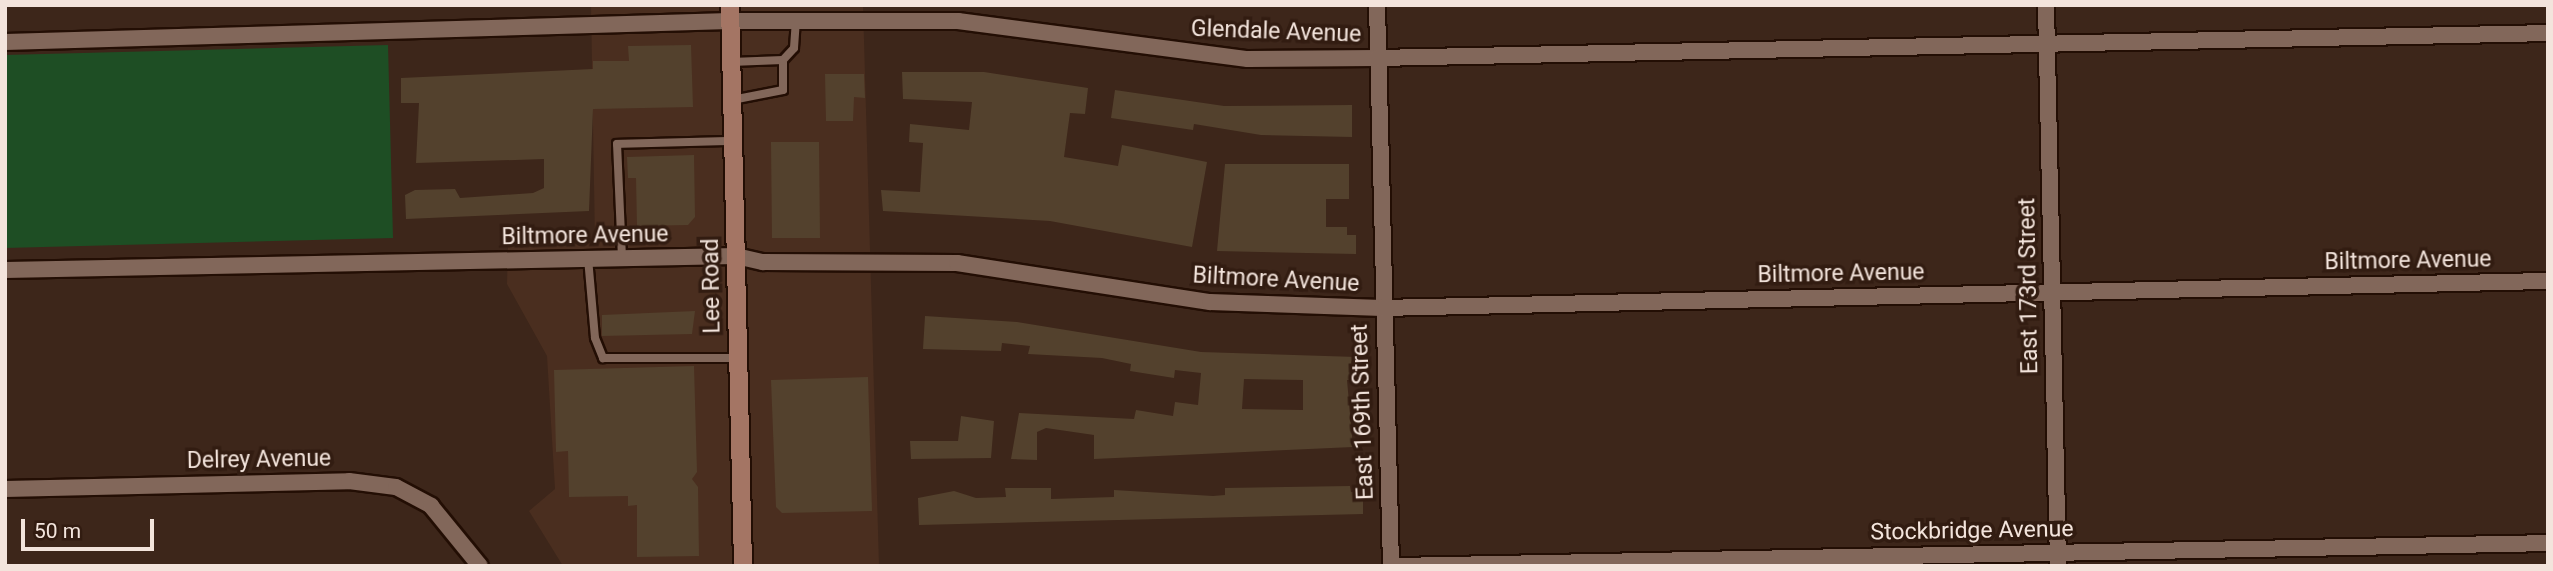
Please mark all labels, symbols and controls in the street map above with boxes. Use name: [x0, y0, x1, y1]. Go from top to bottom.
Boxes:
street label: Glendale Avenue: [1190, 15, 1362, 49]
street label: East 173rd Street: [2014, 198, 2044, 374]
street label: Biltmore Avenue: [501, 221, 669, 251]
street label: Lee Road: [697, 238, 727, 334]
street label: Biltmore Avenue: [2324, 246, 2492, 276]
street label: Biltmore Avenue: [1757, 259, 1925, 289]
street label: Biltmore Avenue: [1192, 262, 1360, 298]
street label: East 169th Street: [1346, 324, 1380, 500]
street label: Delrey Avenue: [187, 445, 331, 475]
scale bar: [24, 504, 158, 548]
street label: Stockbridge Avenue: [1870, 515, 2074, 547]
text: 50 m: [34, 519, 81, 543]

